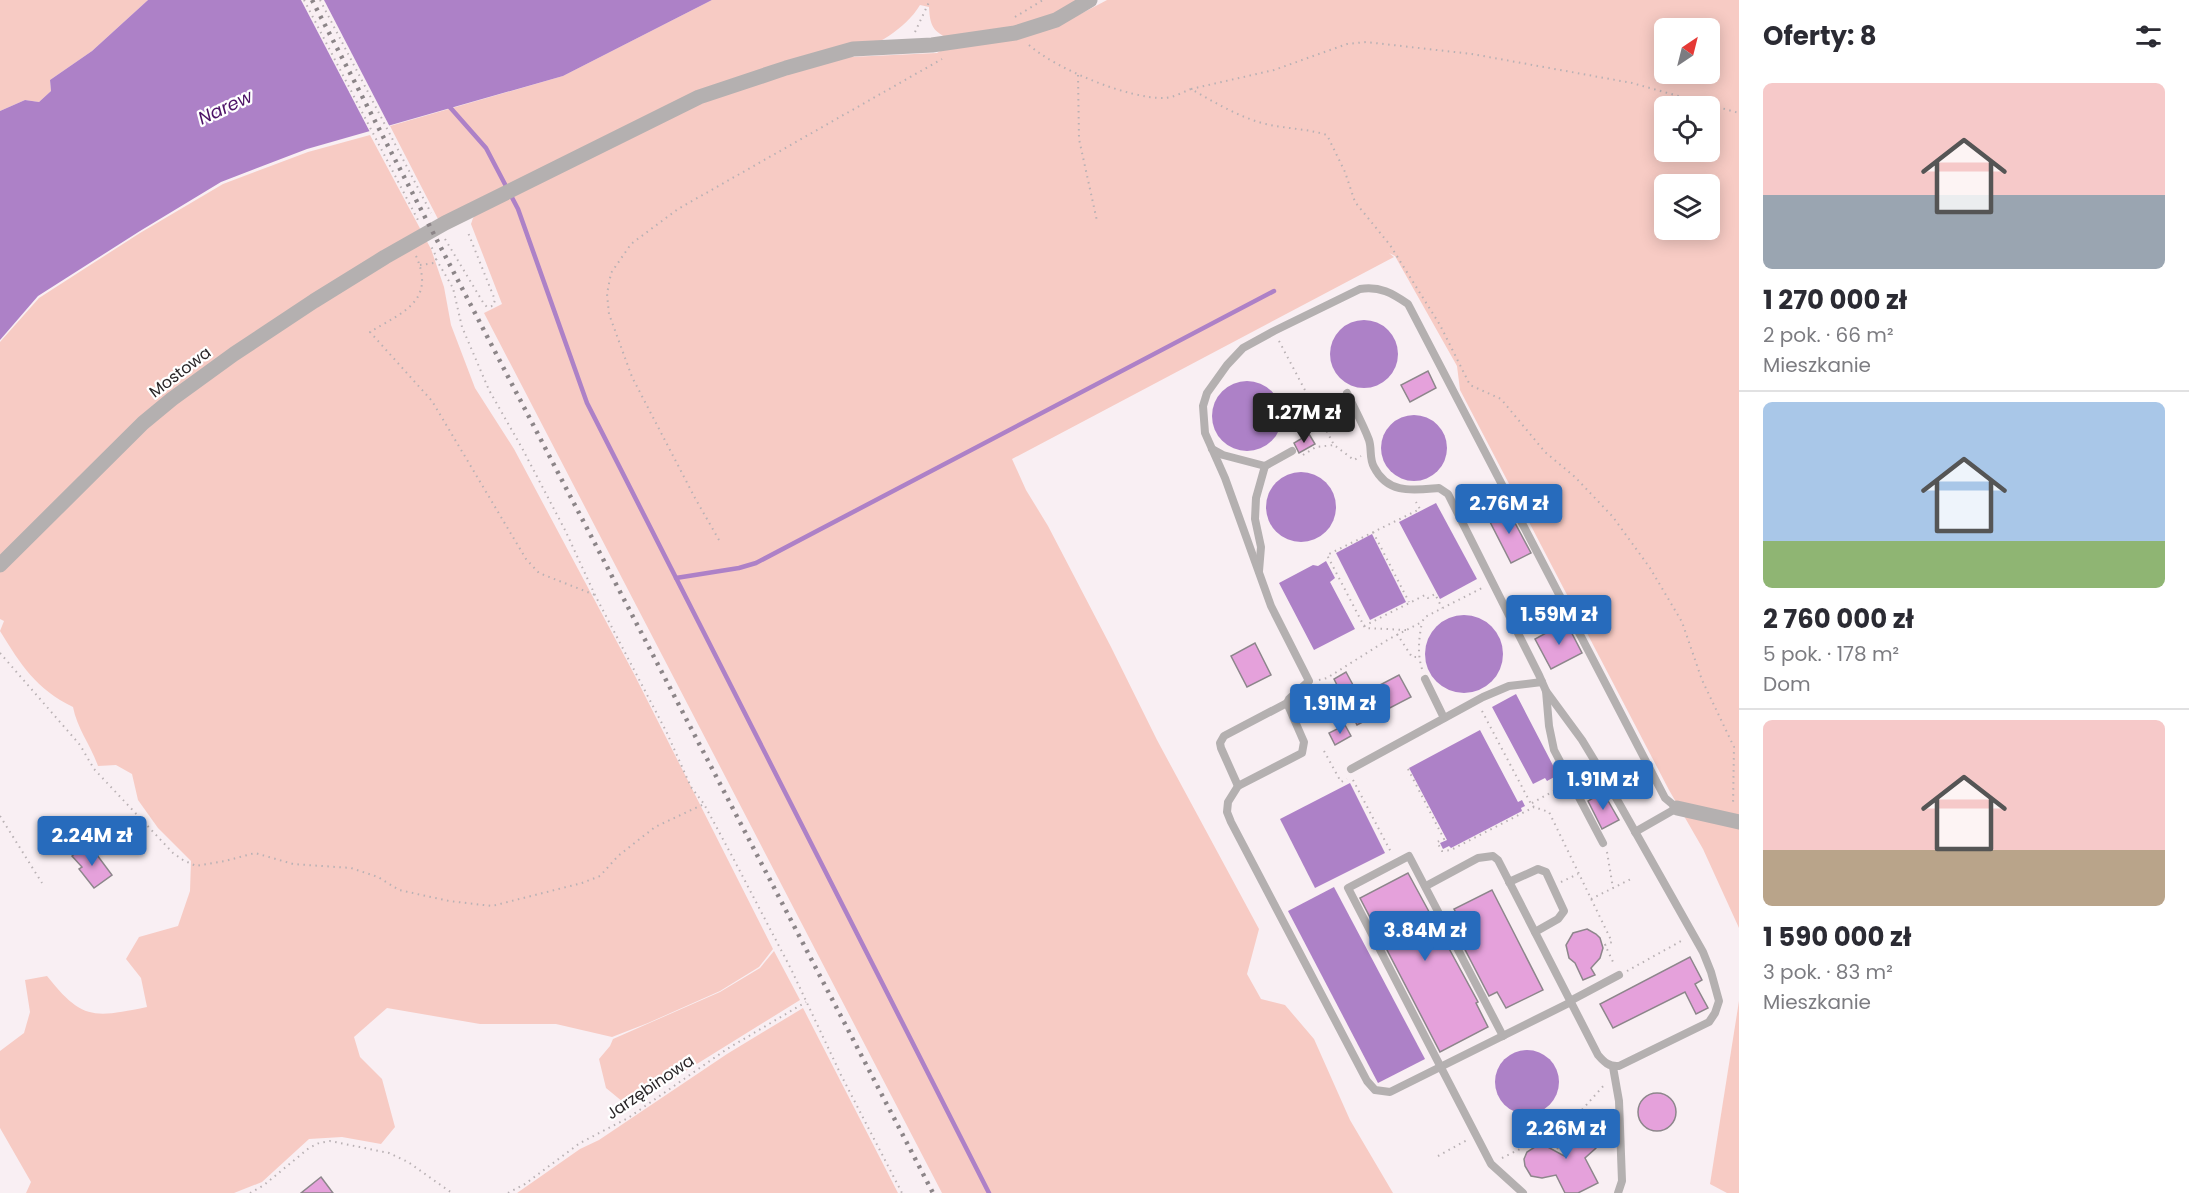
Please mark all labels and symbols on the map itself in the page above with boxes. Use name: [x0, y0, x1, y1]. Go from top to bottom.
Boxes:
north arrow: [1654, 18, 1720, 84]
water label: Narew: [194, 83, 257, 130]
street label: Mostowa: [144, 341, 216, 403]
pin: 1.27M zł: [1242, 393, 1366, 444]
pin: 2.76M zł: [1447, 484, 1571, 535]
pin: 1.59M zł: [1497, 595, 1621, 646]
pin: 1.91M zł: [1278, 684, 1402, 735]
pin: 1.91M zł: [1541, 760, 1665, 811]
pin: 2.24M zł: [30, 816, 154, 867]
pin: 3.84M zł: [1363, 911, 1487, 962]
street label: Jarzębinowa: [601, 1049, 699, 1125]
pin: 2.26M zł: [1504, 1109, 1628, 1160]

